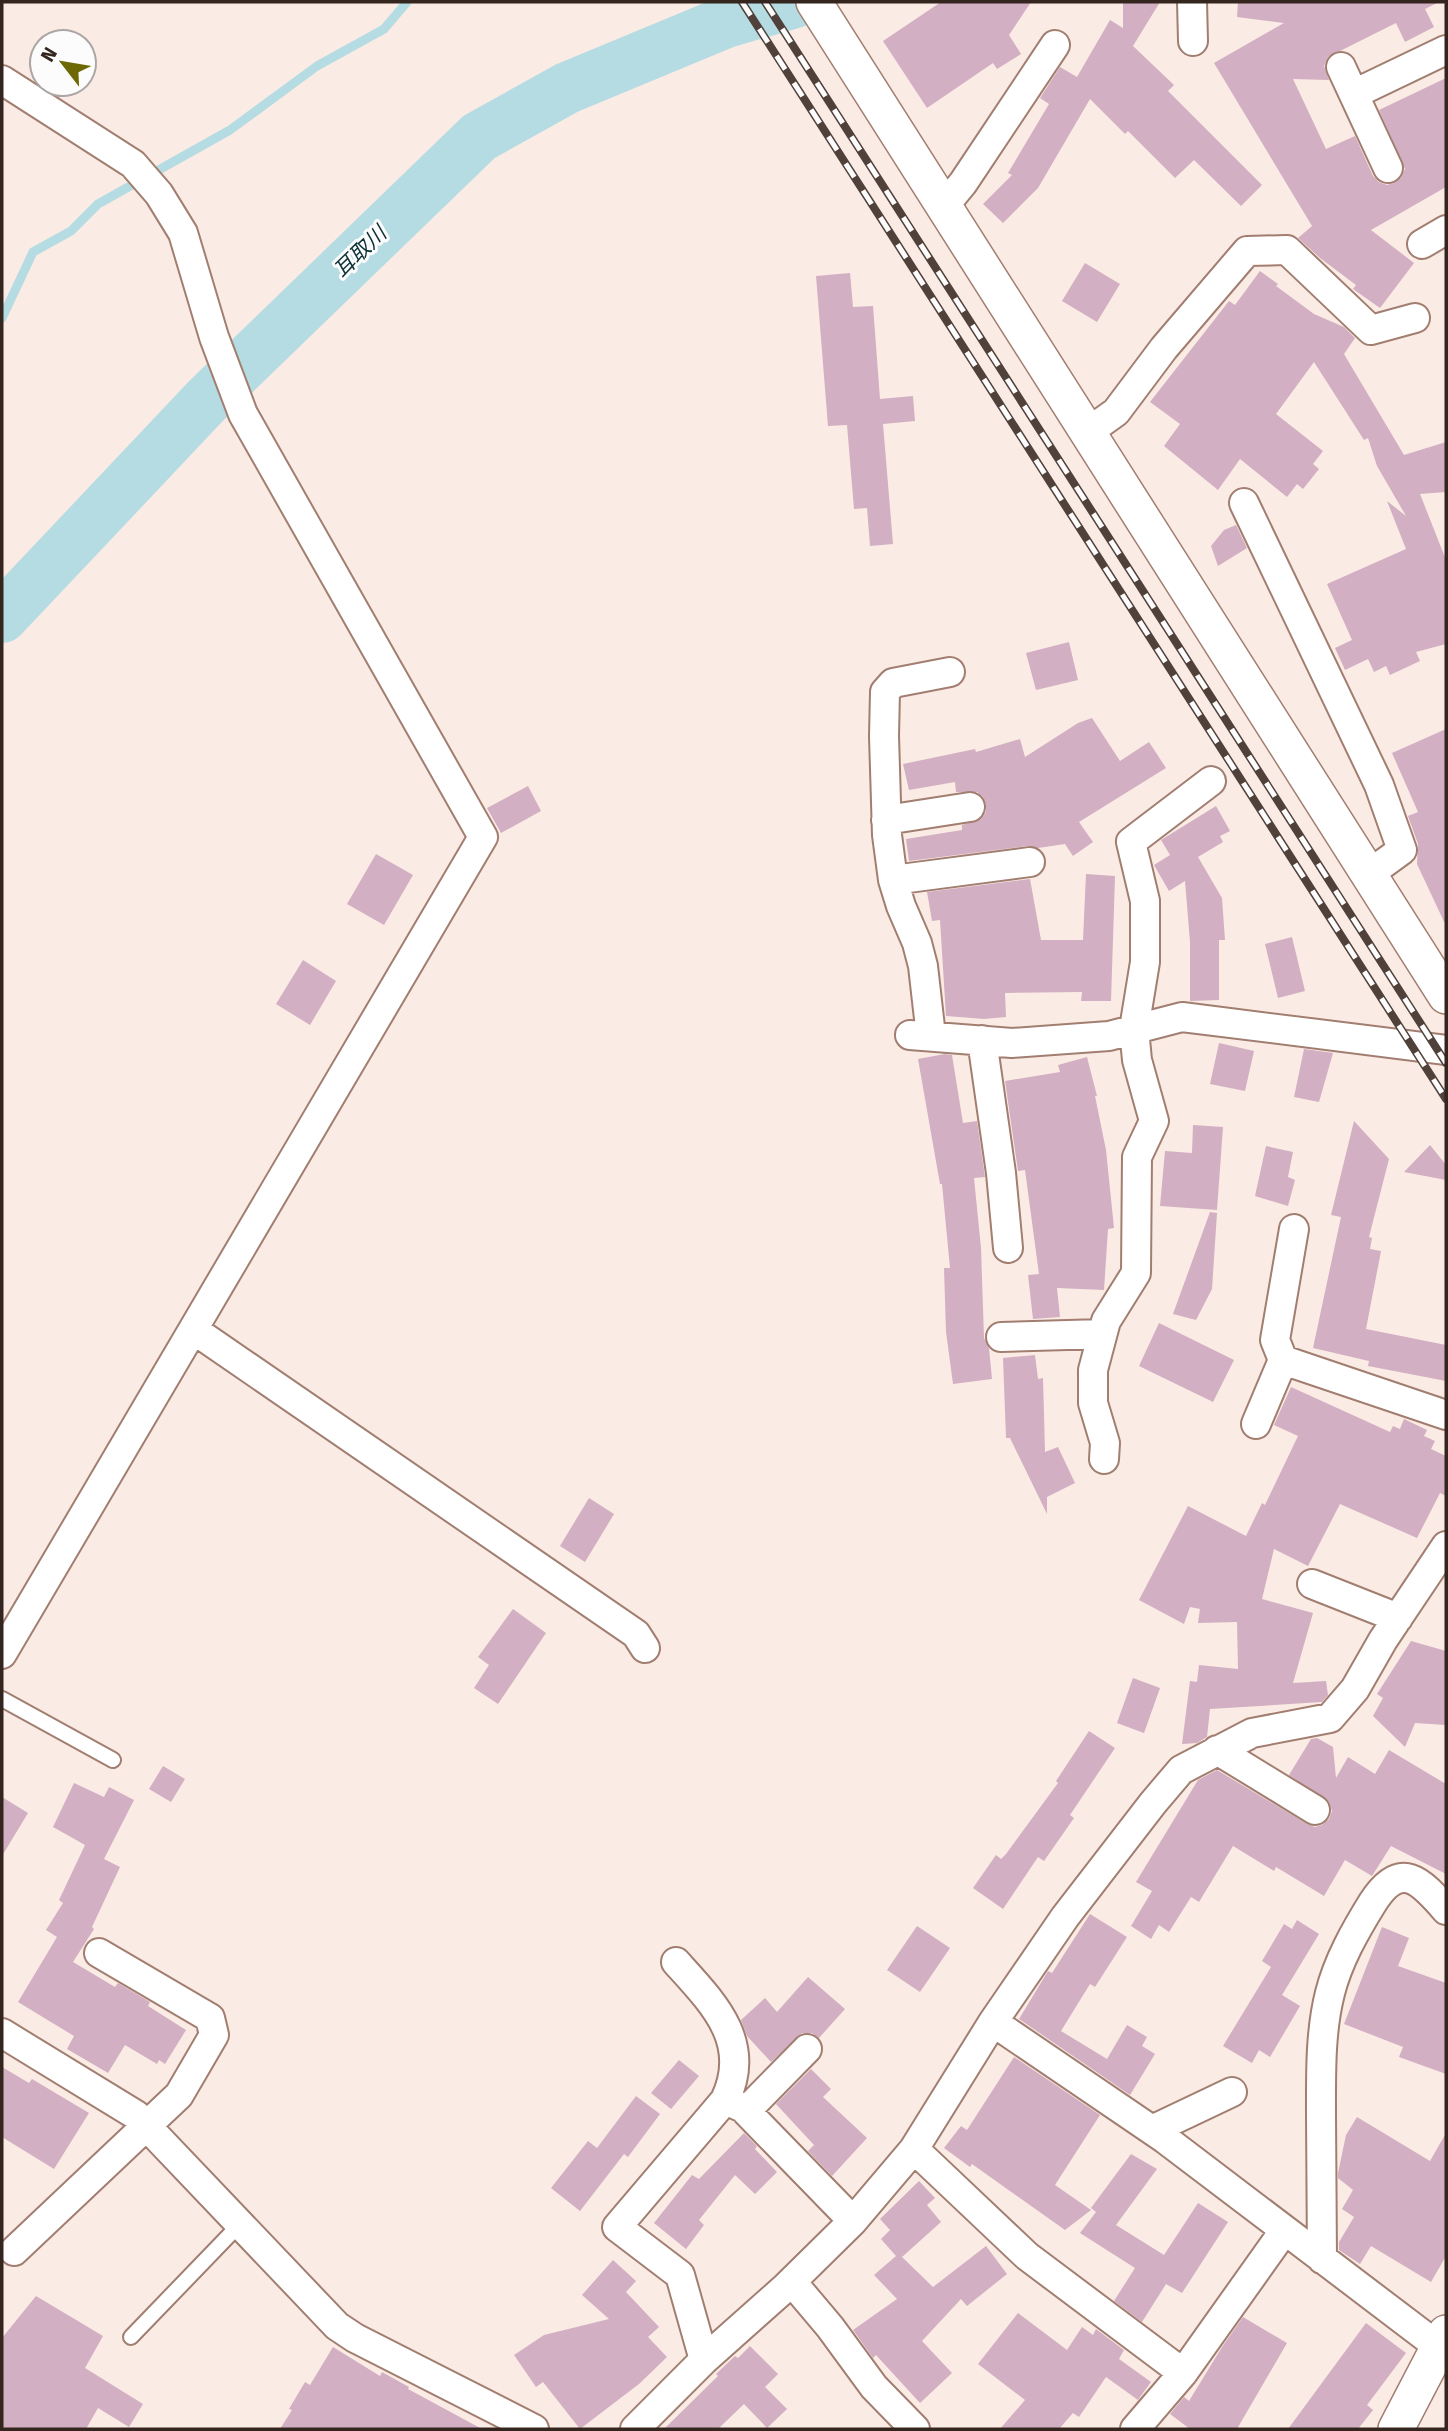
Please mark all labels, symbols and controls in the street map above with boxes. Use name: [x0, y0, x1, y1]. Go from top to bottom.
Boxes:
north arrow: [28, 28, 98, 98]
text: N: [36, 43, 62, 66]
water label: 耳取川: [328, 219, 393, 283]

